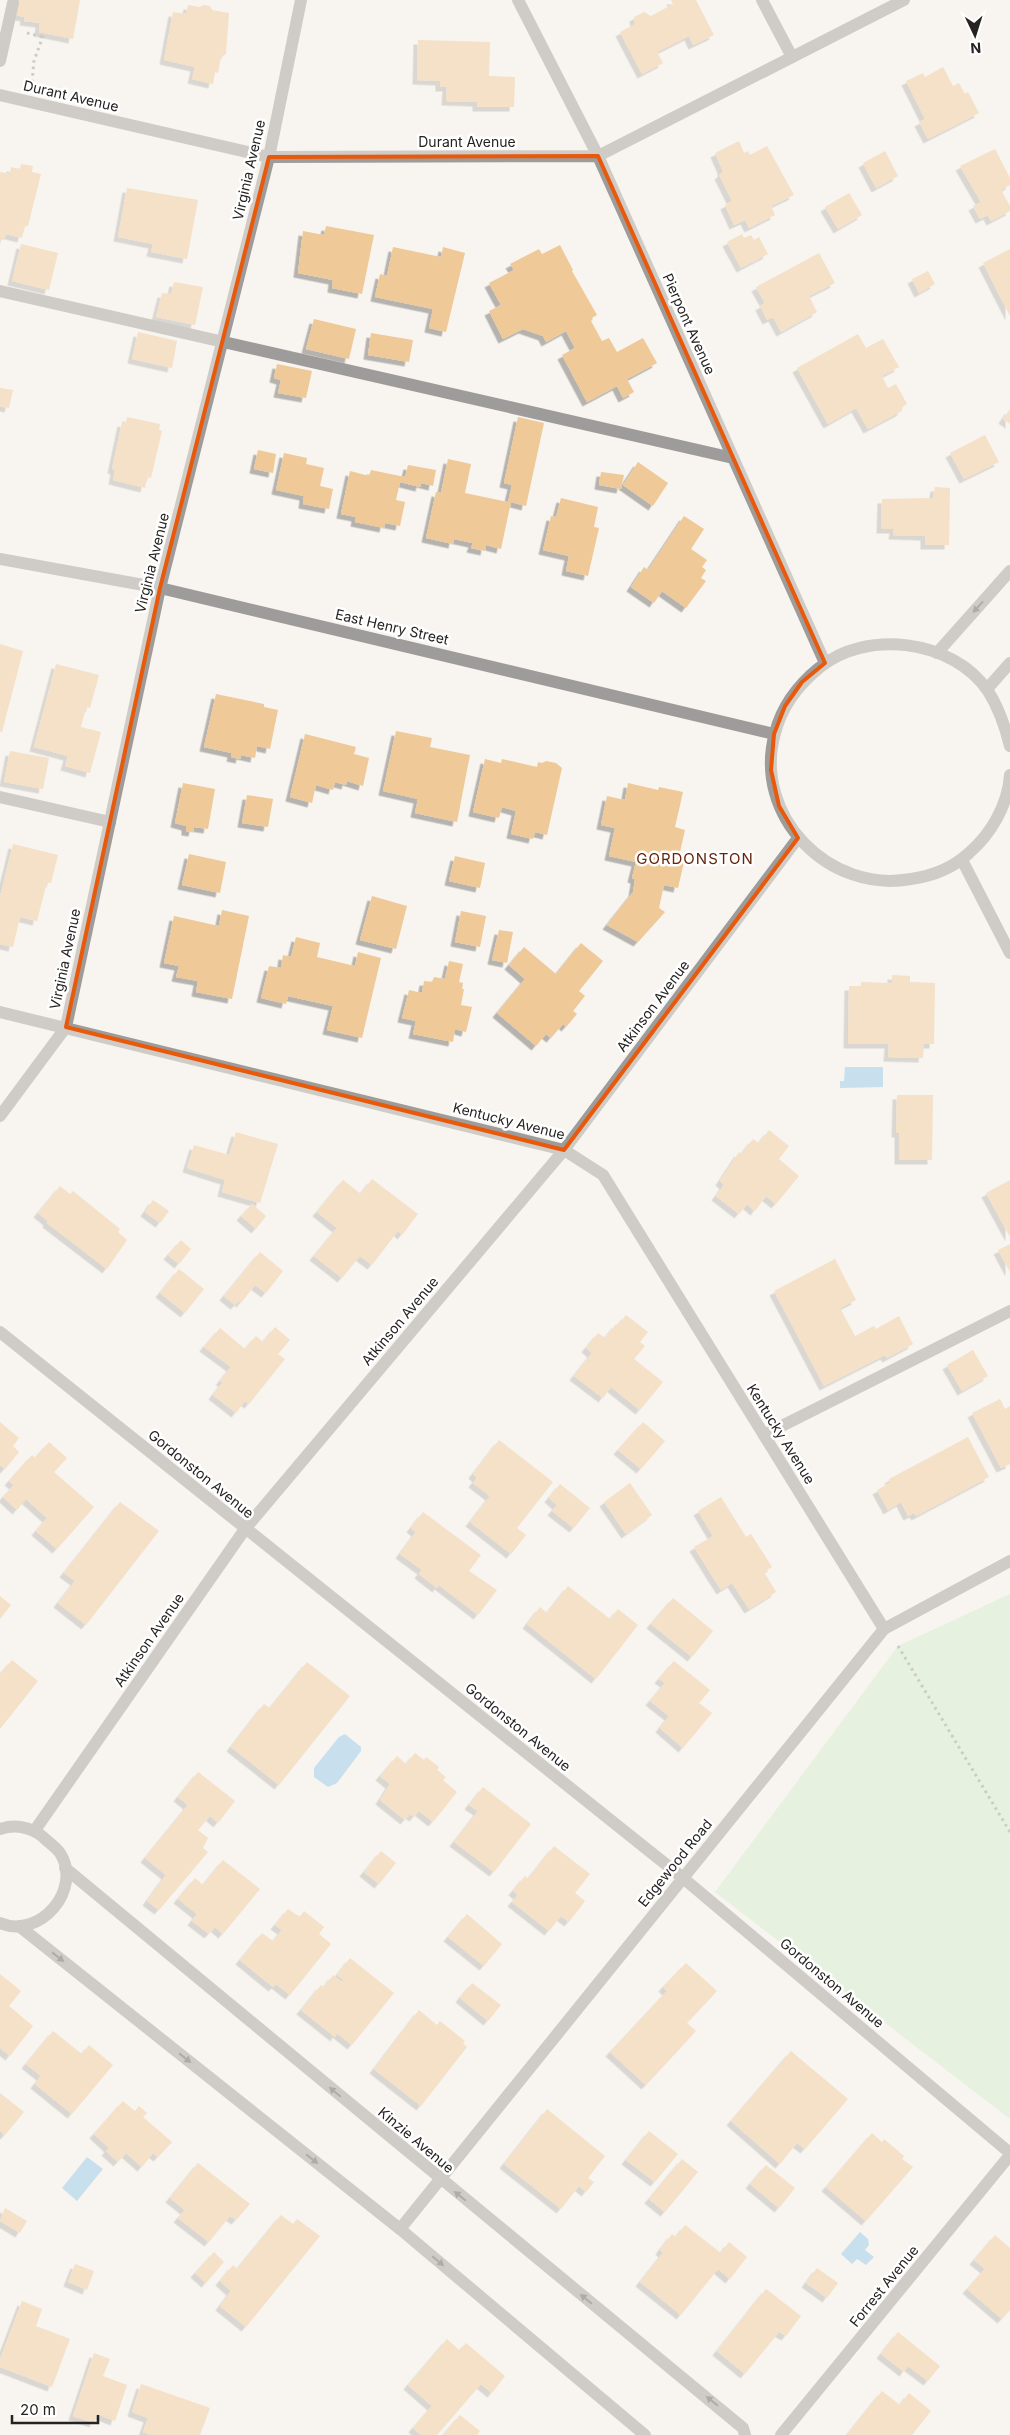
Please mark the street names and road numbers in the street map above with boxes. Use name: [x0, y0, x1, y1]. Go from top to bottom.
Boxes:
street label: Durant Avenue: [22, 76, 121, 115]
street label: Virginia Avenue: [229, 118, 268, 222]
street label: Durant Avenue: [418, 133, 516, 150]
street label: Pierpont Avenue: [660, 271, 719, 377]
street label: Virginia Avenue: [131, 511, 172, 615]
street label: East Henry Street: [334, 605, 451, 648]
street label: Virginia Avenue: [46, 907, 84, 1011]
street label: Atkinson Avenue: [613, 956, 693, 1055]
street label: Kentucky Avenue: [451, 1098, 567, 1143]
street label: Atkinson Avenue: [358, 1273, 442, 1368]
street label: Kentucky Avenue: [744, 1381, 819, 1487]
street label: Gordonston Avenue: [145, 1426, 257, 1521]
street label: Atkinson Avenue: [110, 1590, 187, 1690]
street label: Gordonston Avenue: [462, 1679, 574, 1774]
street label: Edgewood Road: [634, 1815, 715, 1910]
street label: Gordonston Avenue: [777, 1934, 888, 2031]
street label: Kinzie Avenue: [375, 2103, 458, 2176]
street label: Forrest Avenue: [846, 2242, 922, 2330]

